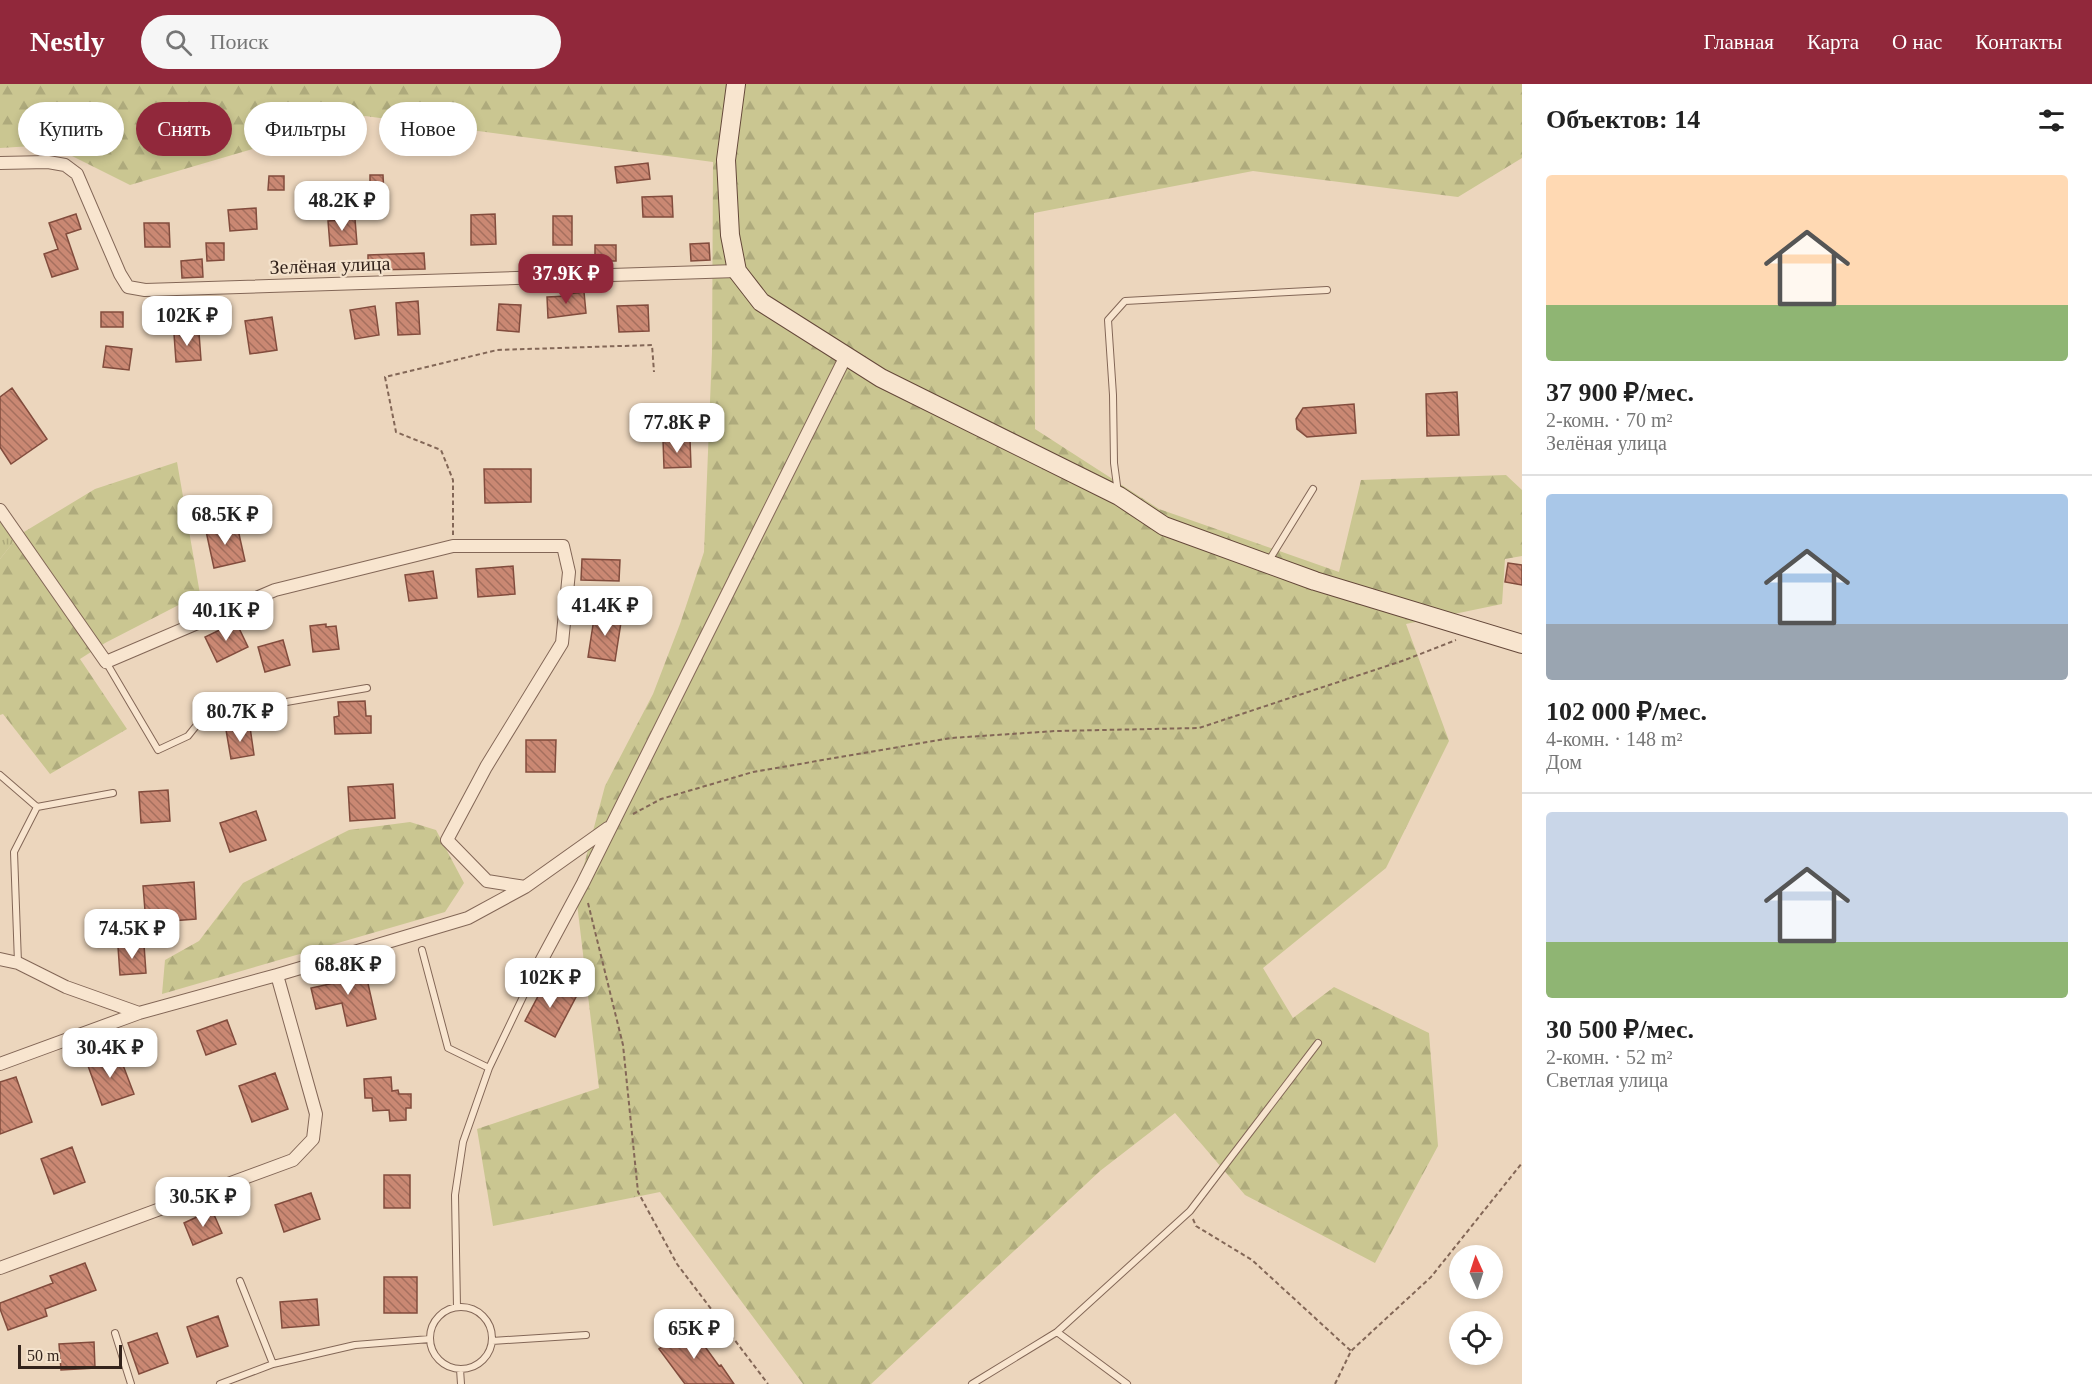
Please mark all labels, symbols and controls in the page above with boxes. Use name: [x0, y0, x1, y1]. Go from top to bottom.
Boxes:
search box: [141, 15, 561, 69]
text: Nestly: [30, 26, 105, 57]
icon: search: [162, 26, 195, 59]
text: Поиск: [210, 29, 269, 54]
text: Главная: [1704, 30, 1774, 54]
text: Карта: [1807, 30, 1859, 54]
text: О нас: [1892, 30, 1942, 54]
text: Контакты: [1975, 30, 2062, 54]
chip: Купить: [18, 102, 124, 156]
chip: Снять: [136, 102, 232, 156]
chip: Фильтры: [244, 102, 367, 156]
chip: Новое: [379, 102, 477, 156]
icon: filters: [2035, 104, 2068, 137]
text: Объектов: 14: [1546, 105, 1700, 134]
pin: 48.2K ₽: [287, 181, 397, 232]
text: 48.2K ₽: [308, 189, 376, 211]
icon: home: [1753, 214, 1861, 322]
street label: Зелёная улица: [269, 252, 391, 279]
pin: 37.9K ₽: [511, 254, 621, 305]
text: 37.9K ₽: [532, 262, 600, 284]
pin: 102K ₽: [138, 296, 236, 347]
text: 102K ₽: [156, 304, 218, 326]
text: 37 900 ₽/мес.: [1546, 378, 1694, 407]
pin: 77.8K ₽: [622, 403, 732, 454]
text: 2-комн. · 70 m²: [1546, 409, 1673, 431]
text: 77.8K ₽: [643, 411, 711, 433]
text: Зелёная улица: [1546, 432, 1667, 454]
pin: 68.5K ₽: [170, 495, 280, 546]
text: 68.5K ₽: [191, 503, 259, 525]
icon: home: [1753, 533, 1861, 641]
pin: 41.4K ₽: [550, 586, 660, 637]
pin: 40.1K ₽: [171, 591, 281, 642]
text: 41.4K ₽: [571, 594, 639, 616]
text: 40.1K ₽: [192, 599, 260, 621]
pin: 80.7K ₽: [185, 692, 295, 743]
text: 102 000 ₽/мес.: [1546, 697, 1707, 726]
text: 80.7K ₽: [206, 700, 274, 722]
text: 4-комн. · 148 m²: [1546, 728, 1683, 750]
text: Дом: [1546, 751, 1582, 773]
icon: home: [1753, 851, 1861, 959]
pin: 74.5K ₽: [77, 909, 187, 960]
text: 74.5K ₽: [98, 917, 166, 939]
pin: 68.8K ₽: [293, 945, 403, 996]
text: 68.8K ₽: [314, 953, 382, 975]
pin: 102K ₽: [501, 958, 599, 1009]
text: 102K ₽: [519, 966, 581, 988]
text: 30 500 ₽/мес.: [1546, 1015, 1694, 1044]
pin: 30.4K ₽: [55, 1028, 165, 1079]
text: 30.4K ₽: [76, 1036, 144, 1058]
text: 2-комн. · 52 m²: [1546, 1046, 1673, 1068]
text: Светлая улица: [1546, 1069, 1668, 1091]
pin: 30.5K ₽: [148, 1177, 258, 1228]
text: 30.5K ₽: [169, 1185, 237, 1207]
north arrow: [1449, 1245, 1503, 1299]
map controls: [1449, 1245, 1503, 1365]
pin: 65K ₽: [652, 1309, 736, 1360]
button: locate: [1449, 1311, 1503, 1365]
text: 65K ₽: [668, 1317, 720, 1339]
scale bar: [18, 1342, 122, 1370]
text: 50 m: [27, 1347, 59, 1364]

